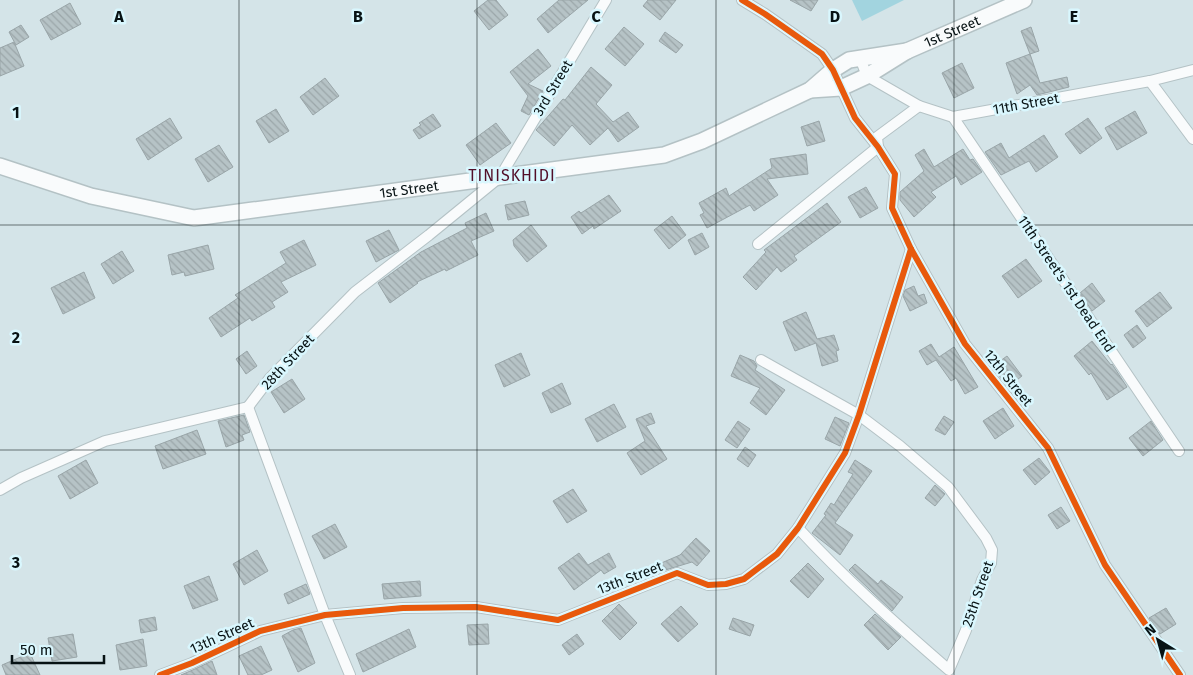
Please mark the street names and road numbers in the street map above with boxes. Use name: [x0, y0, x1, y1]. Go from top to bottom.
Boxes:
street label: 1st Street: [921, 11, 984, 51]
street label: 3rd Street: [530, 56, 577, 119]
street label: 11th Street: [992, 90, 1061, 118]
street label: 1st Street: [378, 177, 440, 202]
street label: 11th Street's 1st Dead End: [1014, 212, 1118, 356]
street label: 28th Street: [258, 330, 319, 393]
street label: 12th Street: [980, 346, 1037, 410]
street label: 13th Street: [595, 558, 666, 598]
street label: 25th Street: [959, 558, 998, 629]
street label: 13th Street: [187, 614, 257, 658]

